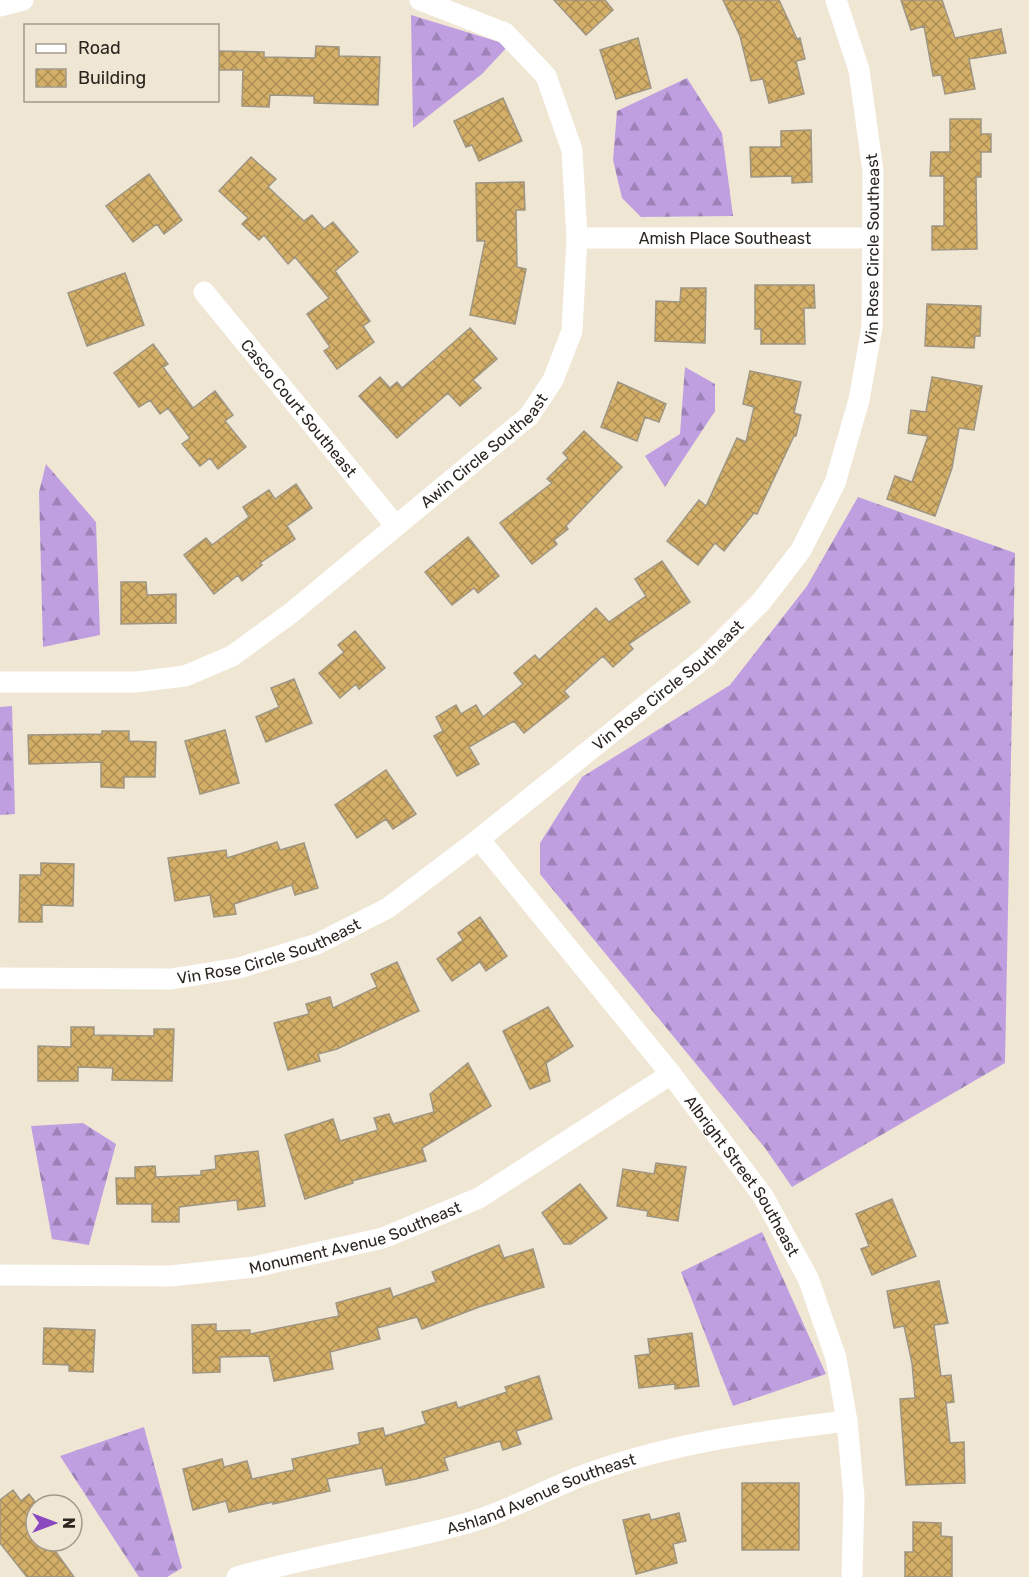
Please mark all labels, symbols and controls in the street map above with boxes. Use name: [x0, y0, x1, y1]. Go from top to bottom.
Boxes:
legend: [24, 24, 219, 102]
text: Road: [78, 37, 121, 59]
text: Building: [78, 67, 146, 89]
street label: Vin Rose Circle Southeast: [860, 152, 883, 347]
street label: Amish Place Southeast: [639, 229, 811, 248]
street label: Casco Court Southeast: [237, 336, 361, 481]
street label: Awin Circle Southeast: [417, 390, 551, 512]
street label: Vin Rose Circle Southeast: [589, 616, 747, 754]
street label: Vin Rose Circle Southeast: [176, 915, 364, 988]
street label: Albright Street Southeast: [681, 1092, 803, 1260]
street label: Monument Avenue Southeast: [247, 1197, 464, 1278]
street label: Ashland Avenue Southeast: [445, 1450, 638, 1538]
north arrow: [24, 1493, 84, 1553]
text: N: [59, 1517, 78, 1529]

